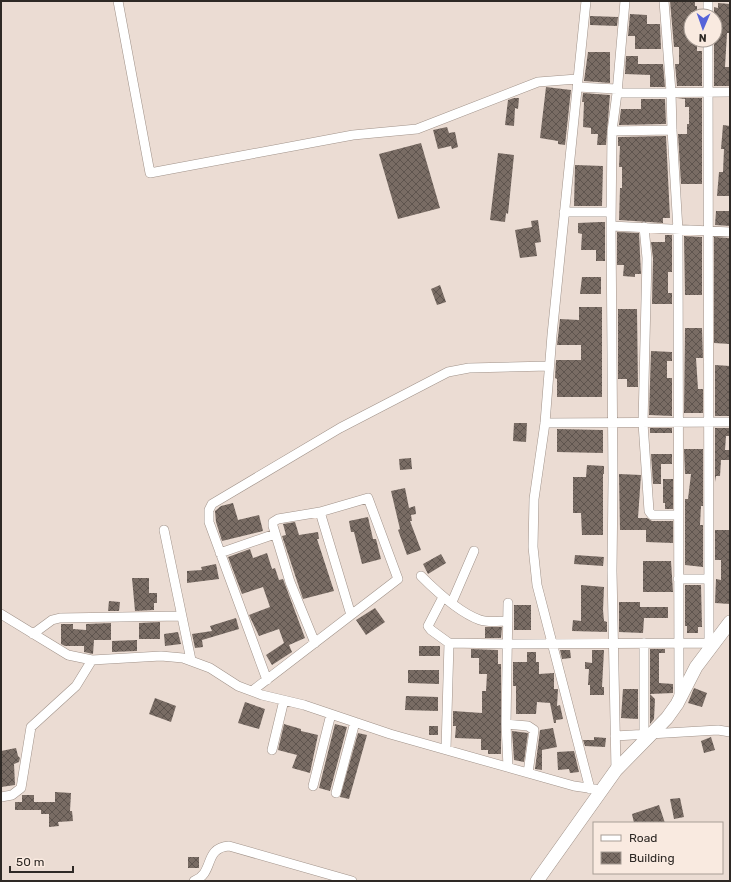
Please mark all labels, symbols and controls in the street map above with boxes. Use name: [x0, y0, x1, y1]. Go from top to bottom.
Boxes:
north arrow: [683, 8, 723, 48]
text: N: [698, 31, 707, 44]
legend: [593, 822, 723, 874]
text: Road: [629, 831, 657, 845]
scale bar: [10, 848, 73, 874]
text: Building: [629, 851, 675, 865]
text: 50 m: [16, 855, 44, 869]

